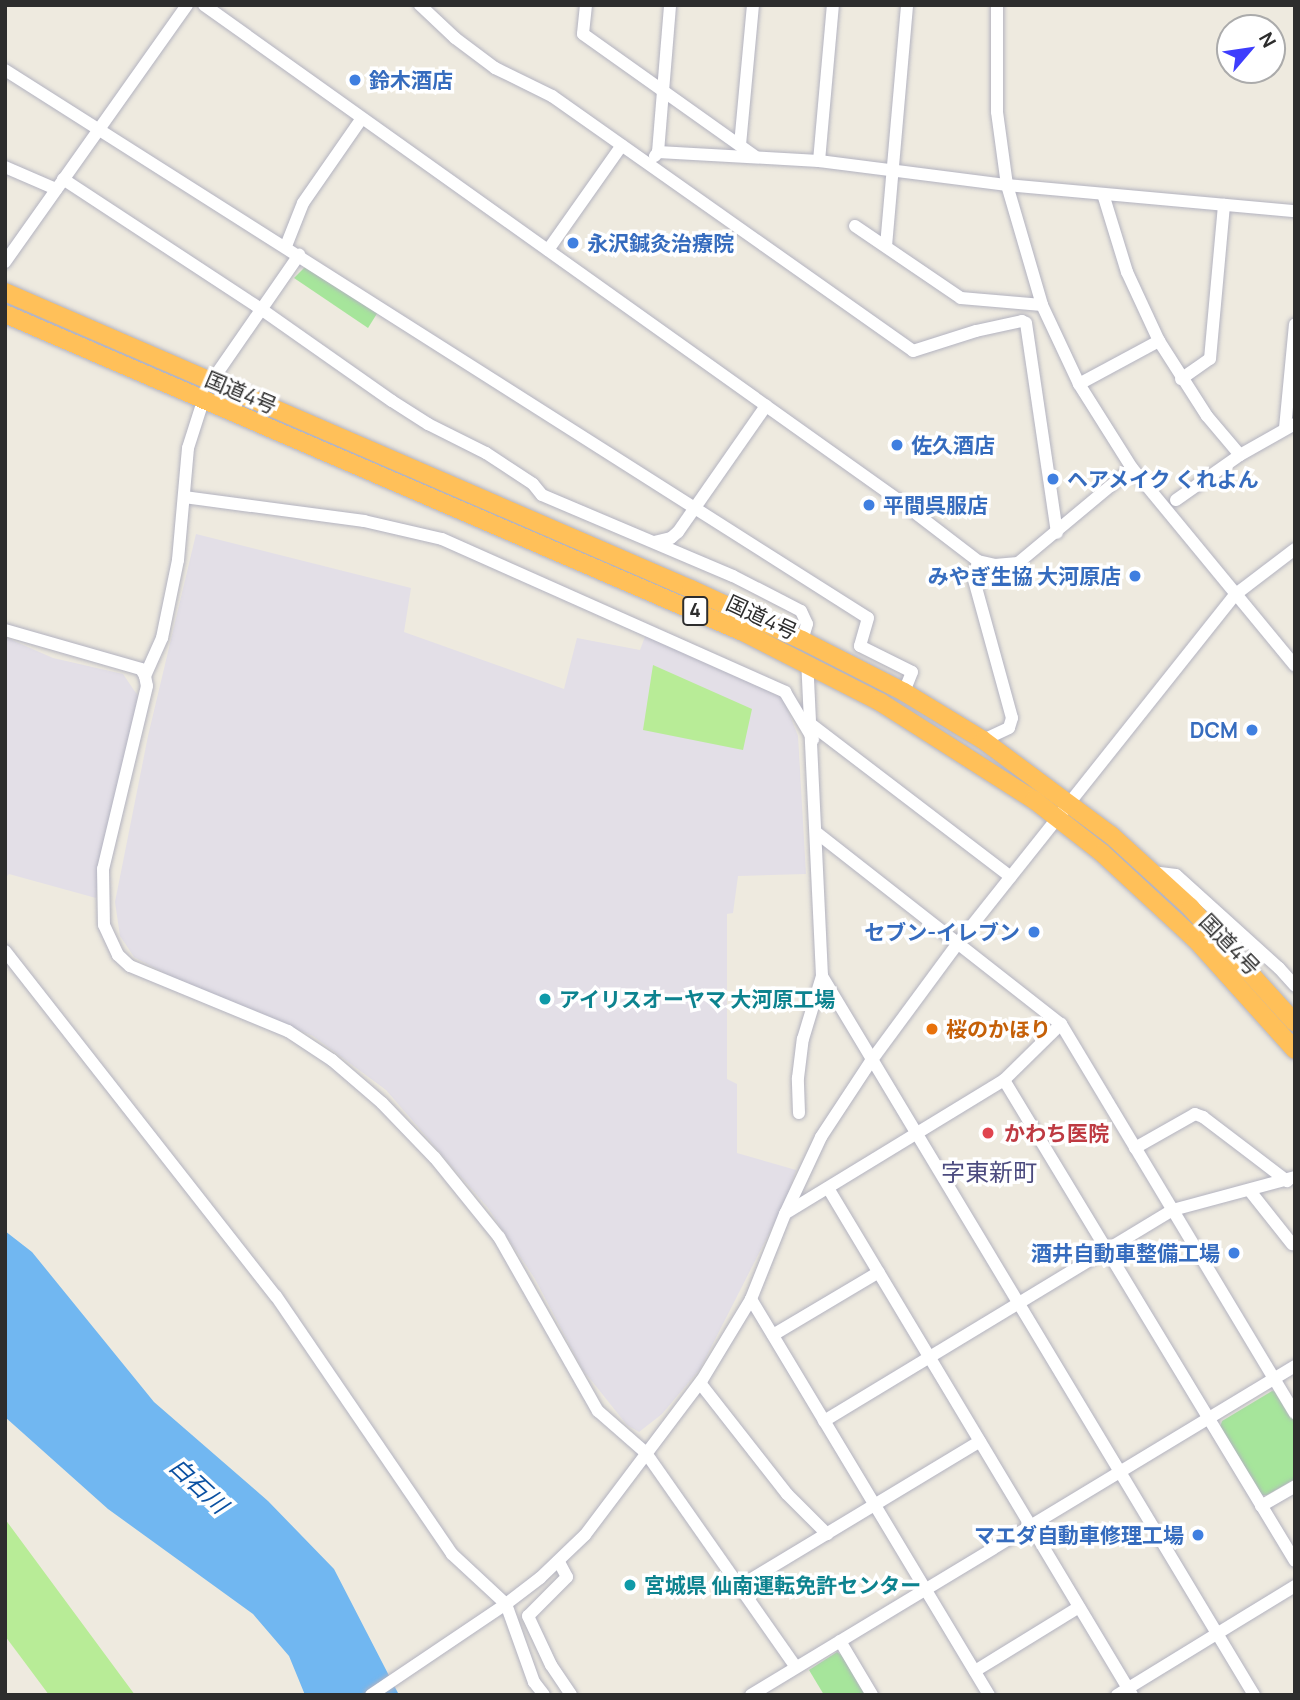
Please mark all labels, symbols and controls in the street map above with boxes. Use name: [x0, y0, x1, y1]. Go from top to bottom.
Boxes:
north arrow: [1216, 14, 1286, 84]
text: N: [1253, 28, 1282, 52]
place label: 鈴木酒店: [369, 67, 453, 93]
marker: 鈴木酒店: [347, 72, 363, 88]
place label: 永沢鍼灸治療院: [587, 230, 734, 256]
marker: 永沢鍼灸治療院: [565, 235, 581, 251]
street label: 国道4号: [201, 366, 281, 418]
place label: 佐久酒店: [911, 432, 995, 458]
marker: 佐久酒店: [889, 437, 905, 453]
place label: ヘアメイク くれよん: [1067, 466, 1260, 492]
marker: ヘアメイク くれよん: [1045, 471, 1061, 487]
place label: 平間呉服店: [883, 492, 988, 518]
marker: 平間呉服店: [861, 497, 877, 513]
place label: みやぎ生協 大河原店: [928, 563, 1121, 589]
marker: みやぎ生協 大河原店: [1127, 568, 1143, 584]
street label: 国道4号: [723, 590, 801, 644]
road number: 4: [681, 596, 709, 626]
place label: DCM: [1190, 717, 1238, 743]
marker: DCM: [1244, 722, 1260, 738]
street label: 国道4号: [1195, 908, 1265, 980]
place label: セブン-イレブン: [864, 919, 1020, 945]
marker: セブン-イレブン: [1026, 924, 1042, 940]
place label: アイリスオーヤマ 大河原工場: [559, 986, 836, 1012]
marker: アイリスオーヤマ 大河原工場: [537, 991, 553, 1007]
place label: 桜のかほり: [946, 1016, 1051, 1042]
marker: 桜のかほり: [924, 1021, 940, 1037]
place label: かわち医院: [1004, 1120, 1109, 1146]
marker: かわち医院: [978, 1123, 998, 1143]
district label: 字東新町: [941, 1158, 1037, 1186]
place label: 酒井自動車整備工場: [1031, 1240, 1220, 1266]
marker: 酒井自動車整備工場: [1226, 1245, 1242, 1261]
water label: 白石川: [164, 1451, 234, 1519]
place label: マエダ自動車修理工場: [974, 1522, 1184, 1548]
marker: マエダ自動車修理工場: [1190, 1527, 1206, 1543]
place label: 宮城県 仙南運転免許センター: [644, 1572, 921, 1598]
marker: 宮城県 仙南運転免許センター: [622, 1577, 638, 1593]

